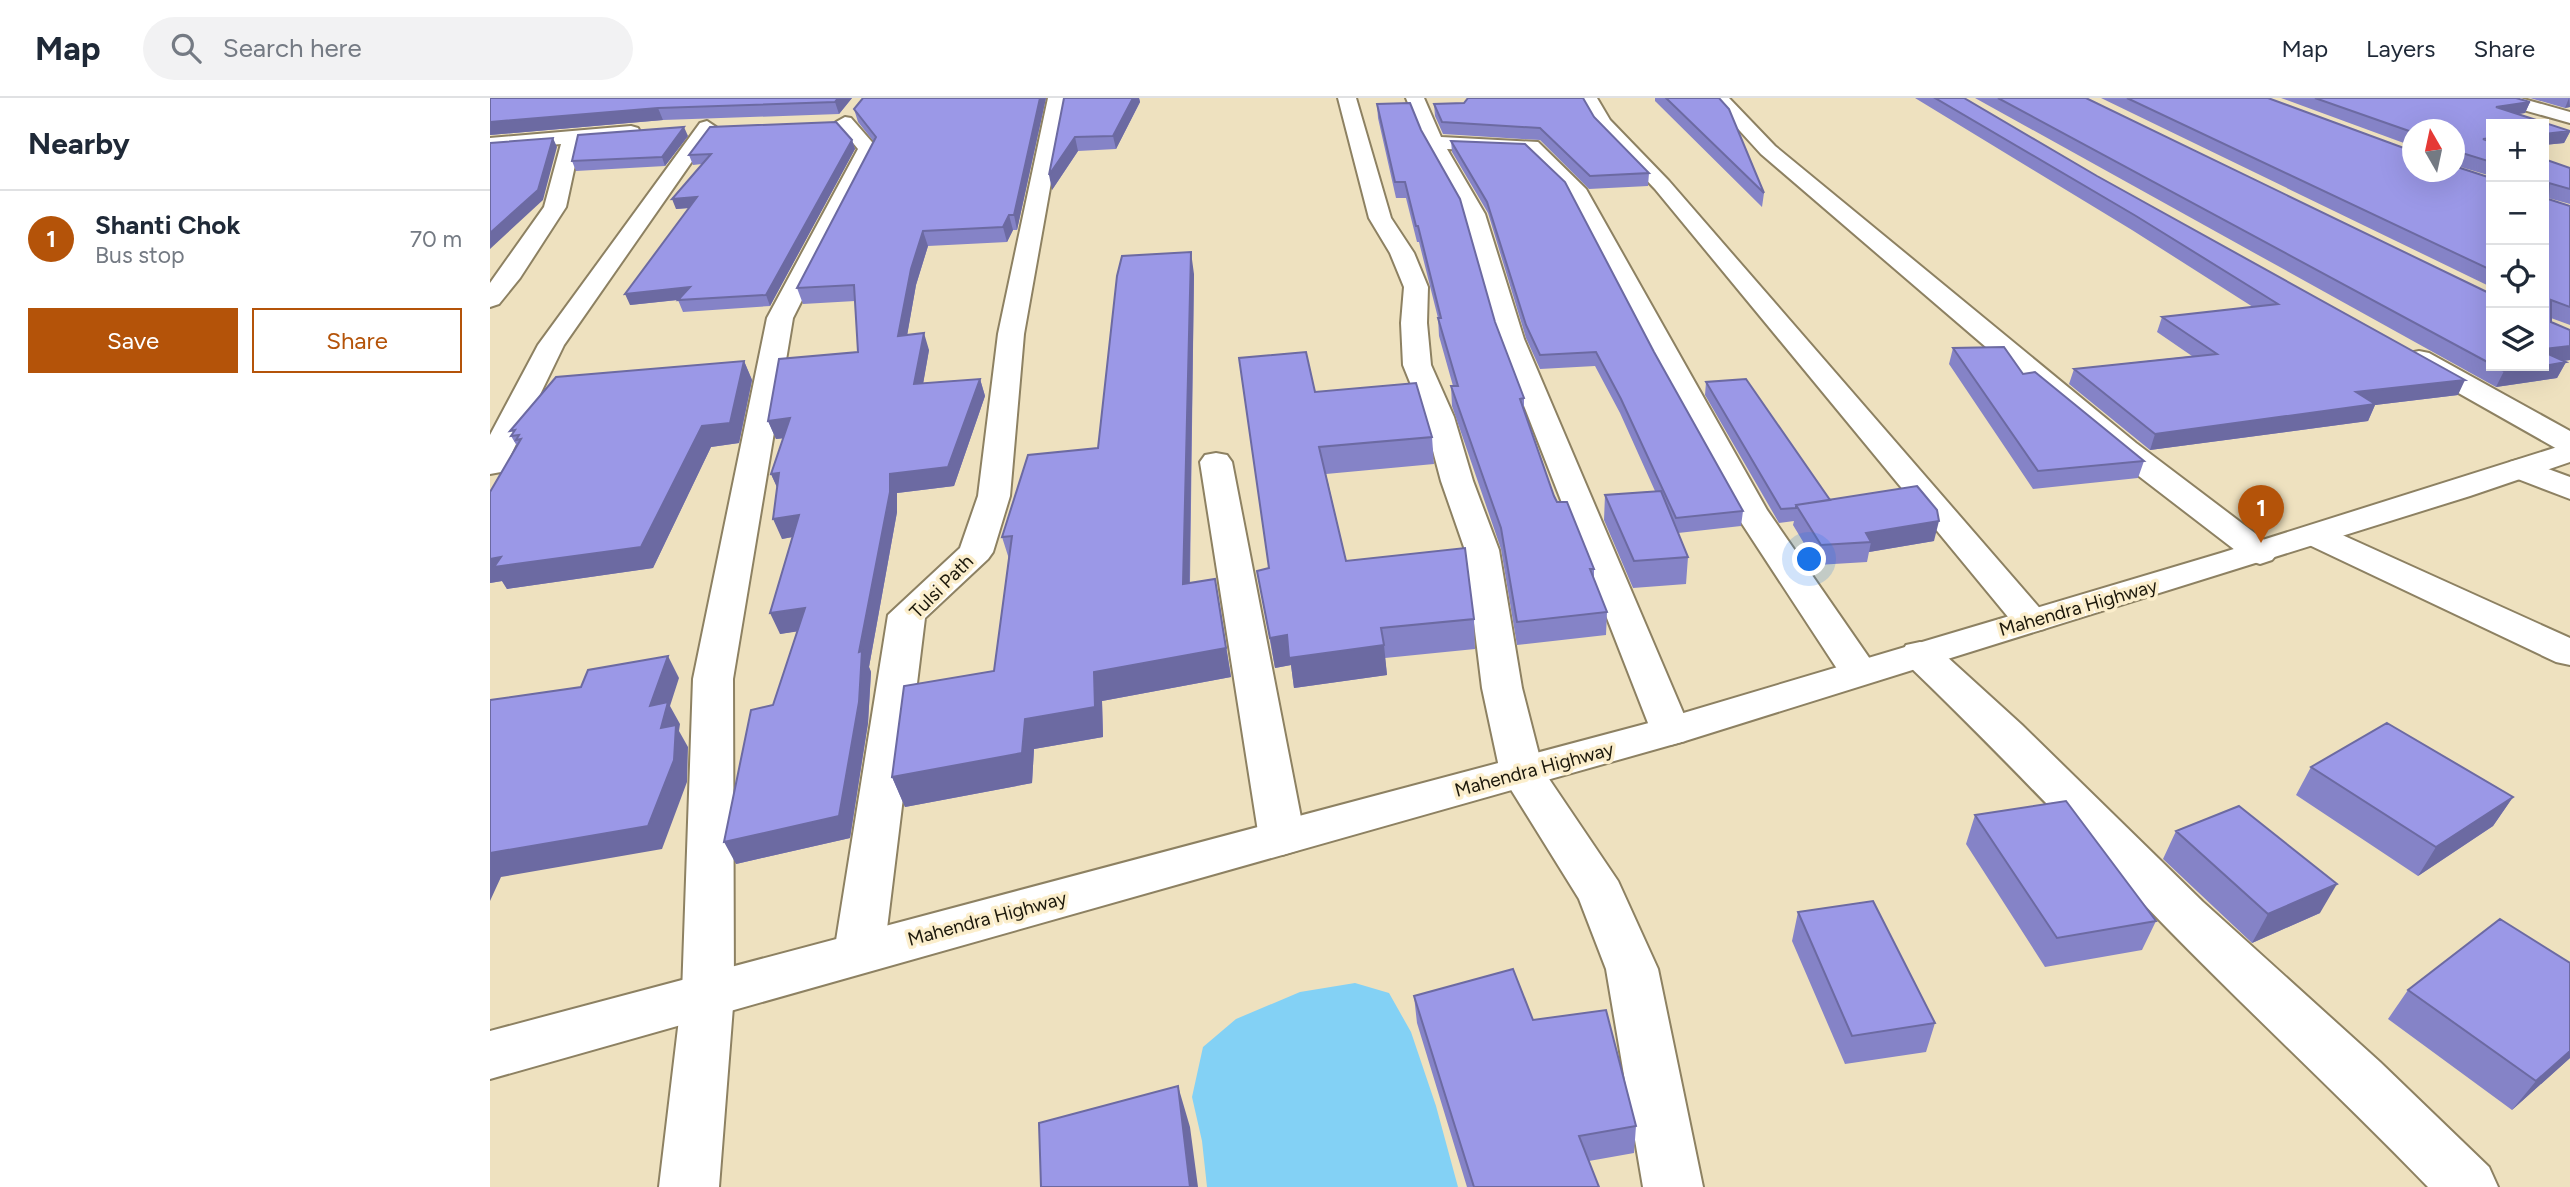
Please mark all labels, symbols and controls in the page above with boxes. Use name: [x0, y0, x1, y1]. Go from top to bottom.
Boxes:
search box: [143, 17, 633, 80]
text: Map: [35, 29, 101, 68]
icon: search: [167, 29, 205, 67]
text: Search here: [223, 32, 362, 64]
text: Map: [2281, 34, 2328, 63]
text: Layers: [2366, 34, 2435, 63]
text: Share: [2473, 34, 2535, 63]
north arrow: [2402, 119, 2465, 182]
map controls: [2486, 119, 2549, 371]
button: +: [2486, 119, 2549, 182]
text: Nearby: [28, 125, 130, 162]
button: −: [2486, 182, 2549, 245]
text: Shanti Chok: [95, 209, 240, 241]
text: 1: [46, 225, 56, 253]
text: 70 m: [410, 225, 462, 253]
text: Bus stop: [95, 241, 185, 269]
button: locate: [2486, 245, 2549, 308]
button: Save: [28, 308, 238, 373]
button: Share: [252, 308, 462, 373]
button: layers: [2486, 308, 2549, 371]
pin: 1: [2238, 485, 2284, 543]
your location: [1792, 542, 1826, 576]
street label: Tulsi Path: [905, 550, 978, 623]
street label: Mahendra Highway: [1996, 574, 2160, 641]
street label: Mahendra Highway: [1452, 737, 1616, 802]
street label: Mahendra Highway: [905, 886, 1069, 951]

